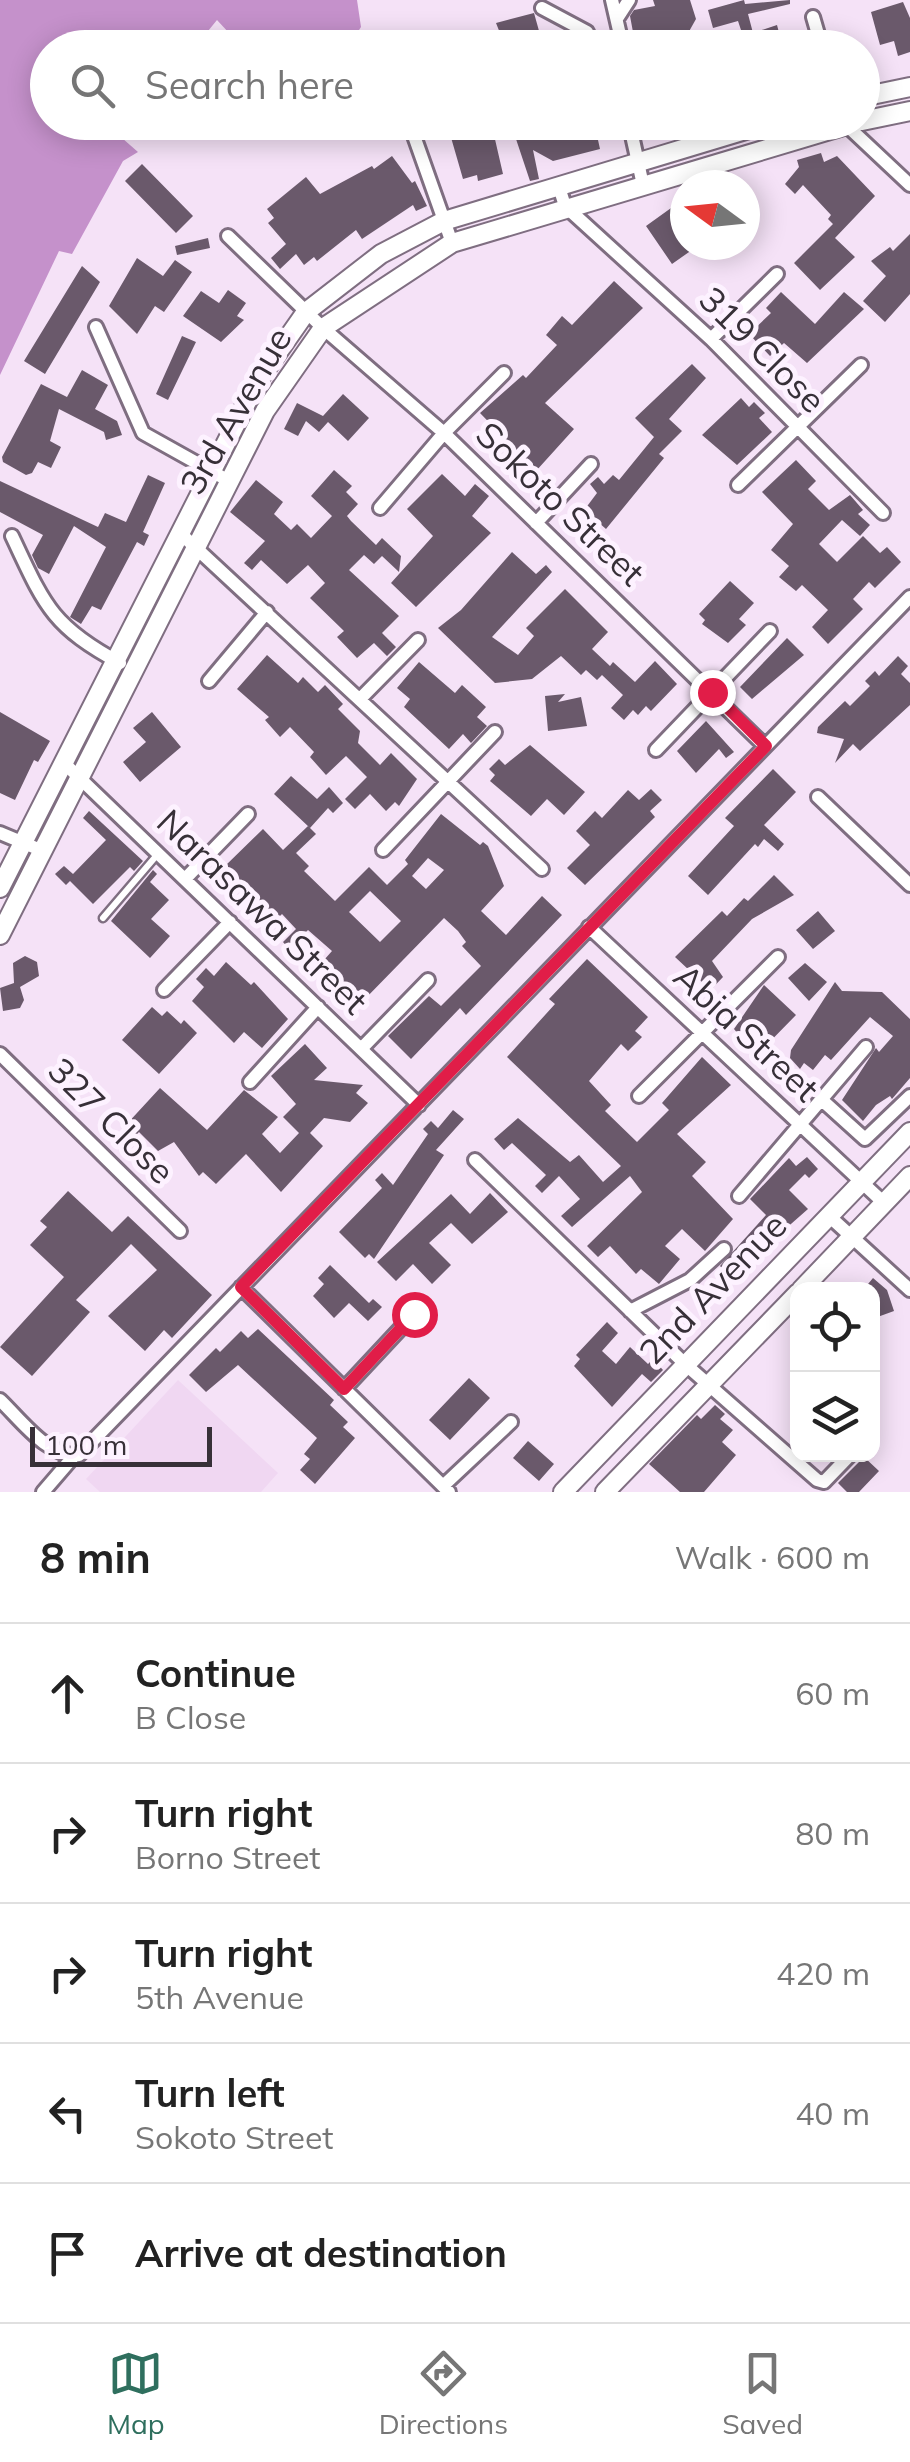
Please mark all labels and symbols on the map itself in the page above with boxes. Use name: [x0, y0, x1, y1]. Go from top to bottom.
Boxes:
north arrow: [670, 170, 760, 260]
street label: 319 Close: [690, 277, 835, 422]
street label: 3rd Avenue: [170, 319, 301, 502]
street label: Sokoto Street: [467, 412, 654, 595]
route end: [690, 670, 736, 716]
street label: Narasawa Street: [148, 800, 377, 1023]
street label: Abia Street: [665, 954, 828, 1110]
street label: 327 Close: [39, 1048, 184, 1193]
street label: 2nd Avenue: [629, 1203, 795, 1373]
route start: [392, 1292, 438, 1338]
scale bar: [30, 1422, 212, 1466]

